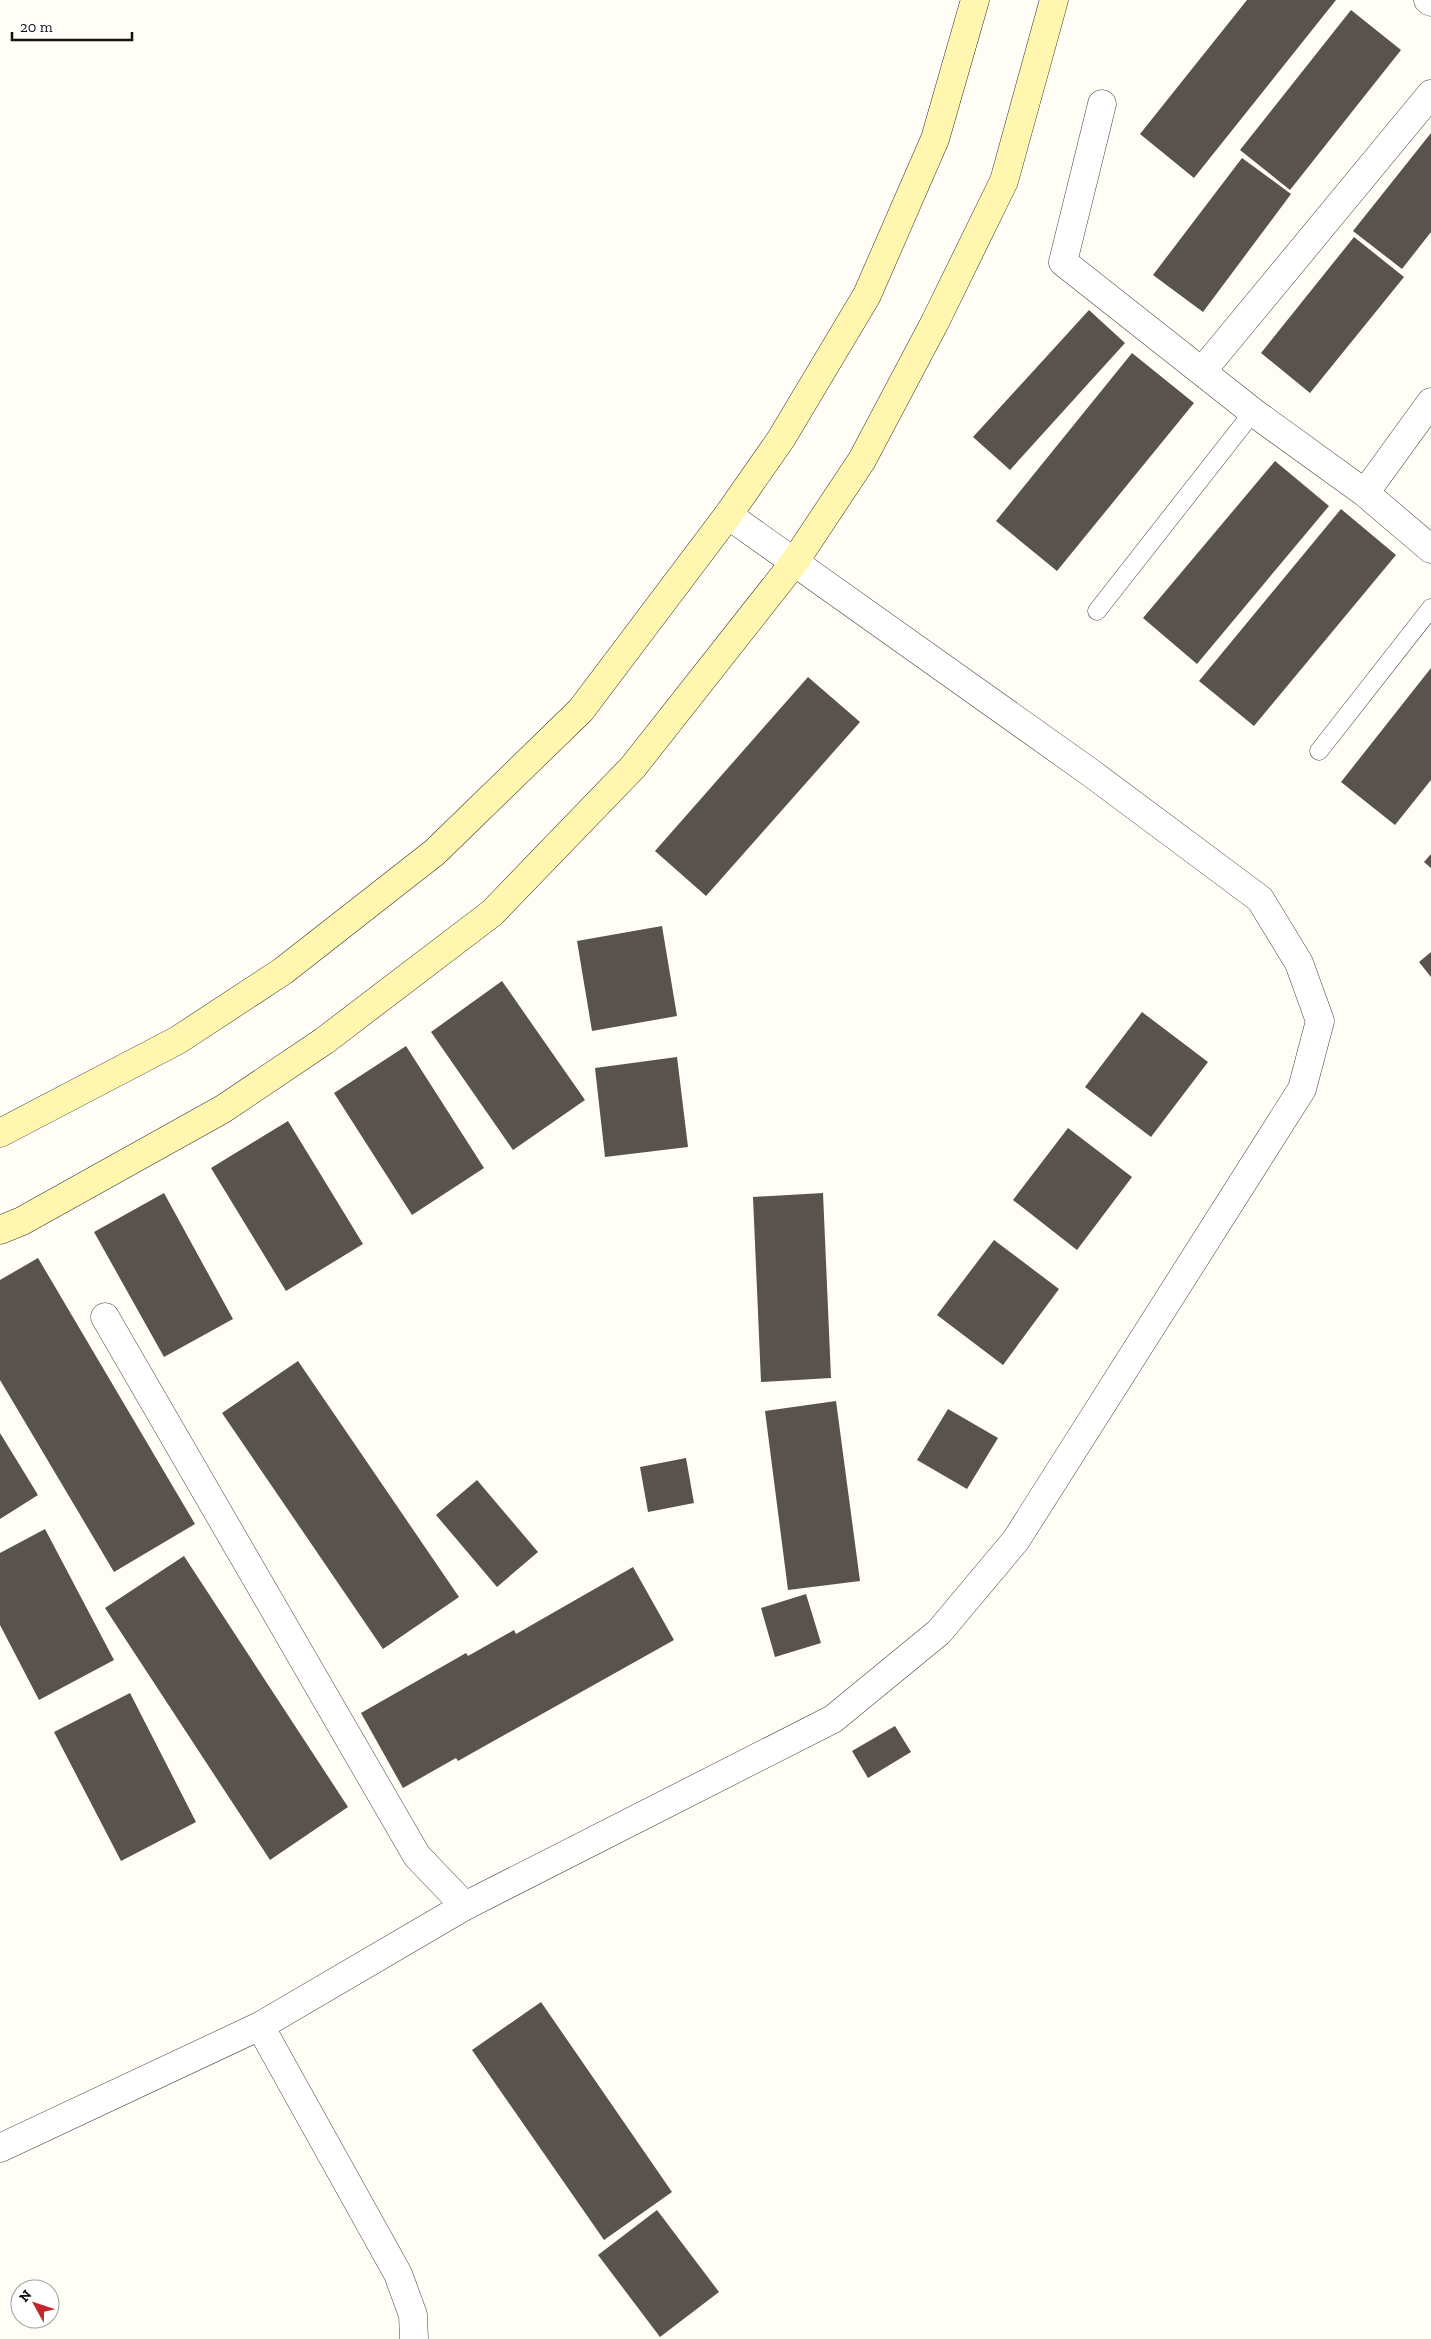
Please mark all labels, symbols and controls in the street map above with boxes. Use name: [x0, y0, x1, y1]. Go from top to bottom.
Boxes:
scale bar: [12, 10, 132, 42]
text: 20 m: [20, 18, 53, 36]
north arrow: [10, 2279, 60, 2329]
text: N: [15, 2286, 36, 2306]

